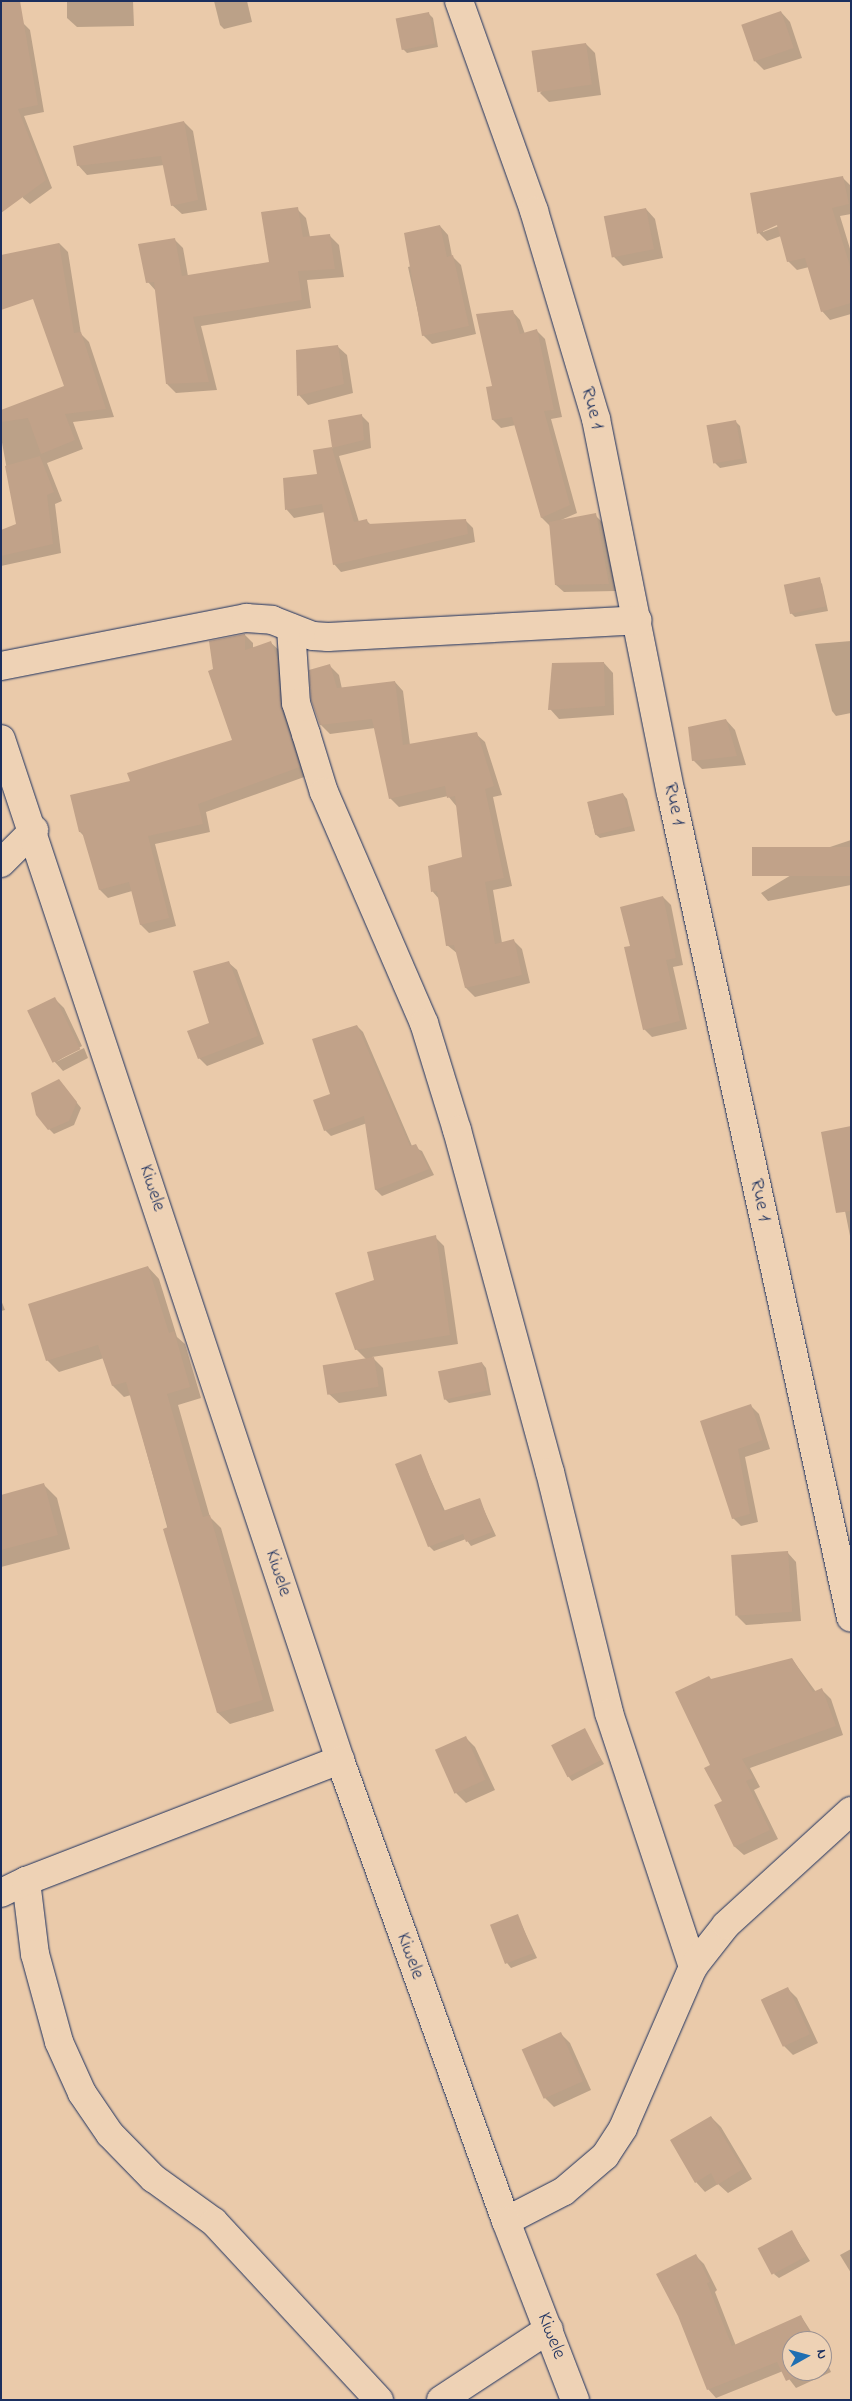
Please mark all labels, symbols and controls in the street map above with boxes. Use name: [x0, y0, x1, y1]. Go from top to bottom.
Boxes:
street label: Rue 1: [575, 384, 609, 432]
street label: Rue 1: [658, 781, 690, 827]
street label: Kiwele: [133, 1162, 171, 1214]
street label: Rue 1: [744, 1177, 776, 1223]
street label: Kiwele: [259, 1547, 297, 1599]
street label: Kiwele: [391, 1929, 429, 1983]
street label: Kiwele: [531, 2309, 571, 2363]
north arrow: [782, 2331, 832, 2381]
text: N: [810, 2348, 832, 2360]

